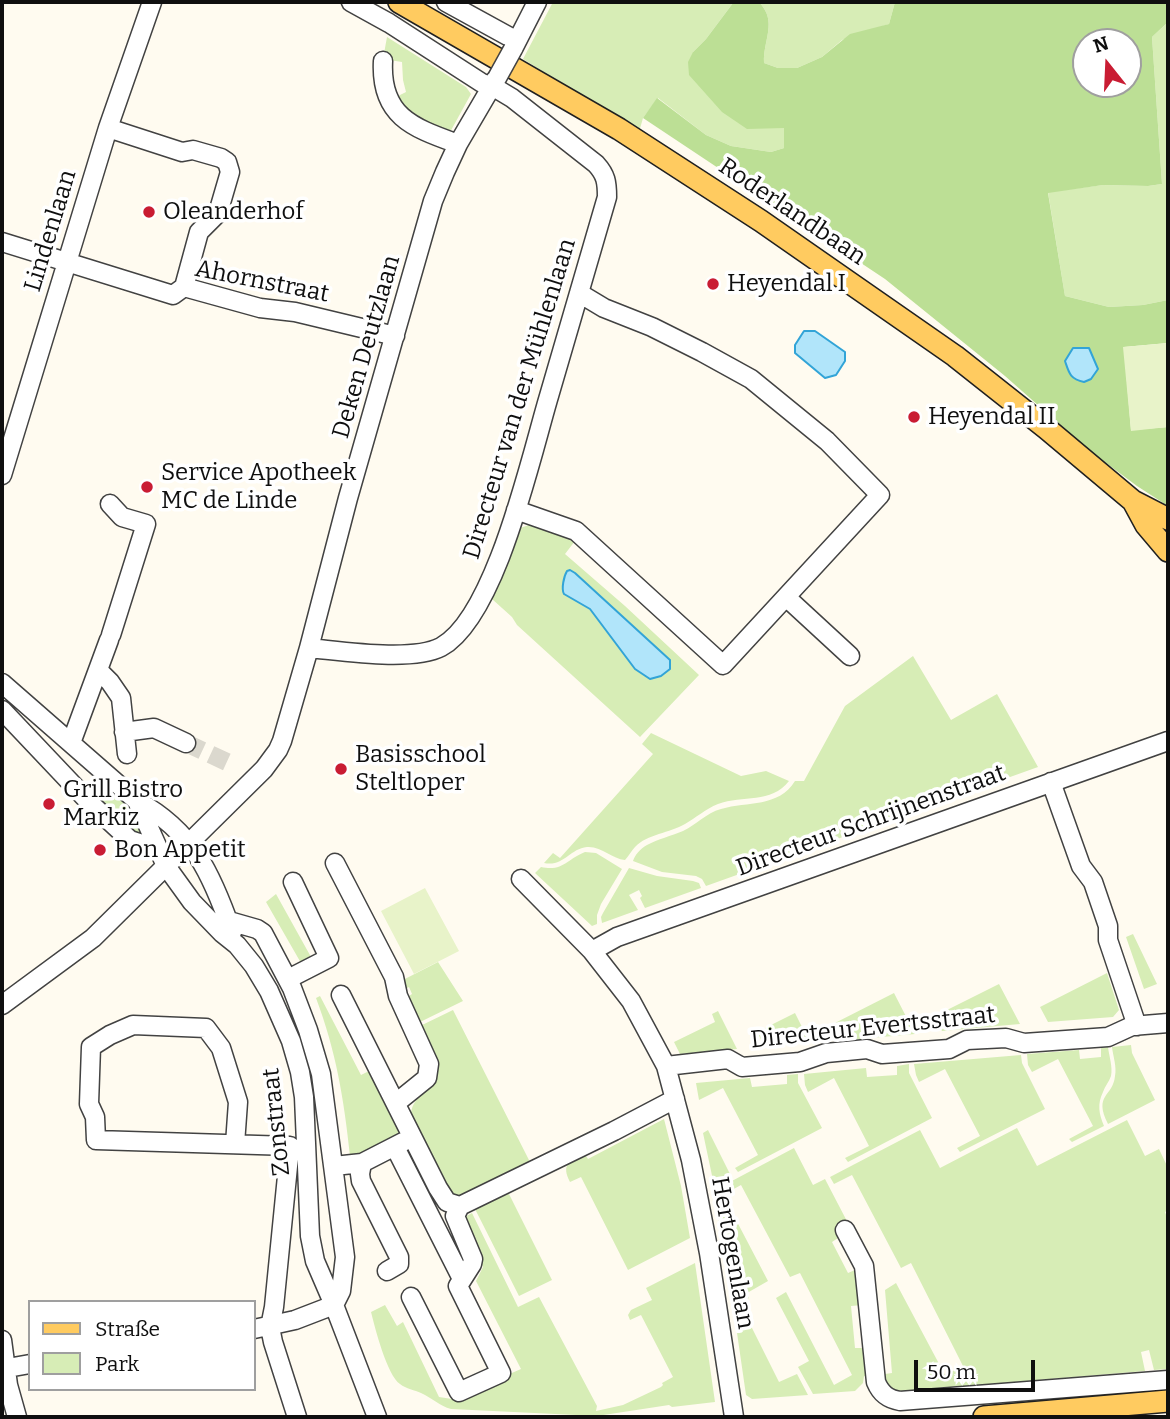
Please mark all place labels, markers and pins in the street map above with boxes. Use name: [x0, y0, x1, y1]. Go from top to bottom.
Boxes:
place label: Oleanderhof: [163, 198, 304, 226]
marker: Oleanderhof: [141, 204, 157, 220]
place label: Heyendal I: [727, 270, 846, 298]
marker: Heyendal I: [705, 276, 721, 292]
place label: Heyendal II: [928, 403, 1055, 431]
marker: Heyendal II: [906, 409, 922, 425]
place label: Service Apotheek MC de Linde: [161, 459, 356, 515]
marker: Service Apotheek MC de Linde: [139, 479, 155, 495]
place label: Basisschool Steltloper: [355, 741, 486, 797]
marker: Basisschool Steltloper: [333, 761, 349, 777]
place label: Grill Bistro Markiz: [63, 776, 183, 832]
marker: Grill Bistro Markiz: [41, 796, 57, 812]
place label: Bon Appetit: [114, 836, 246, 864]
marker: Bon Appetit: [92, 842, 108, 858]

